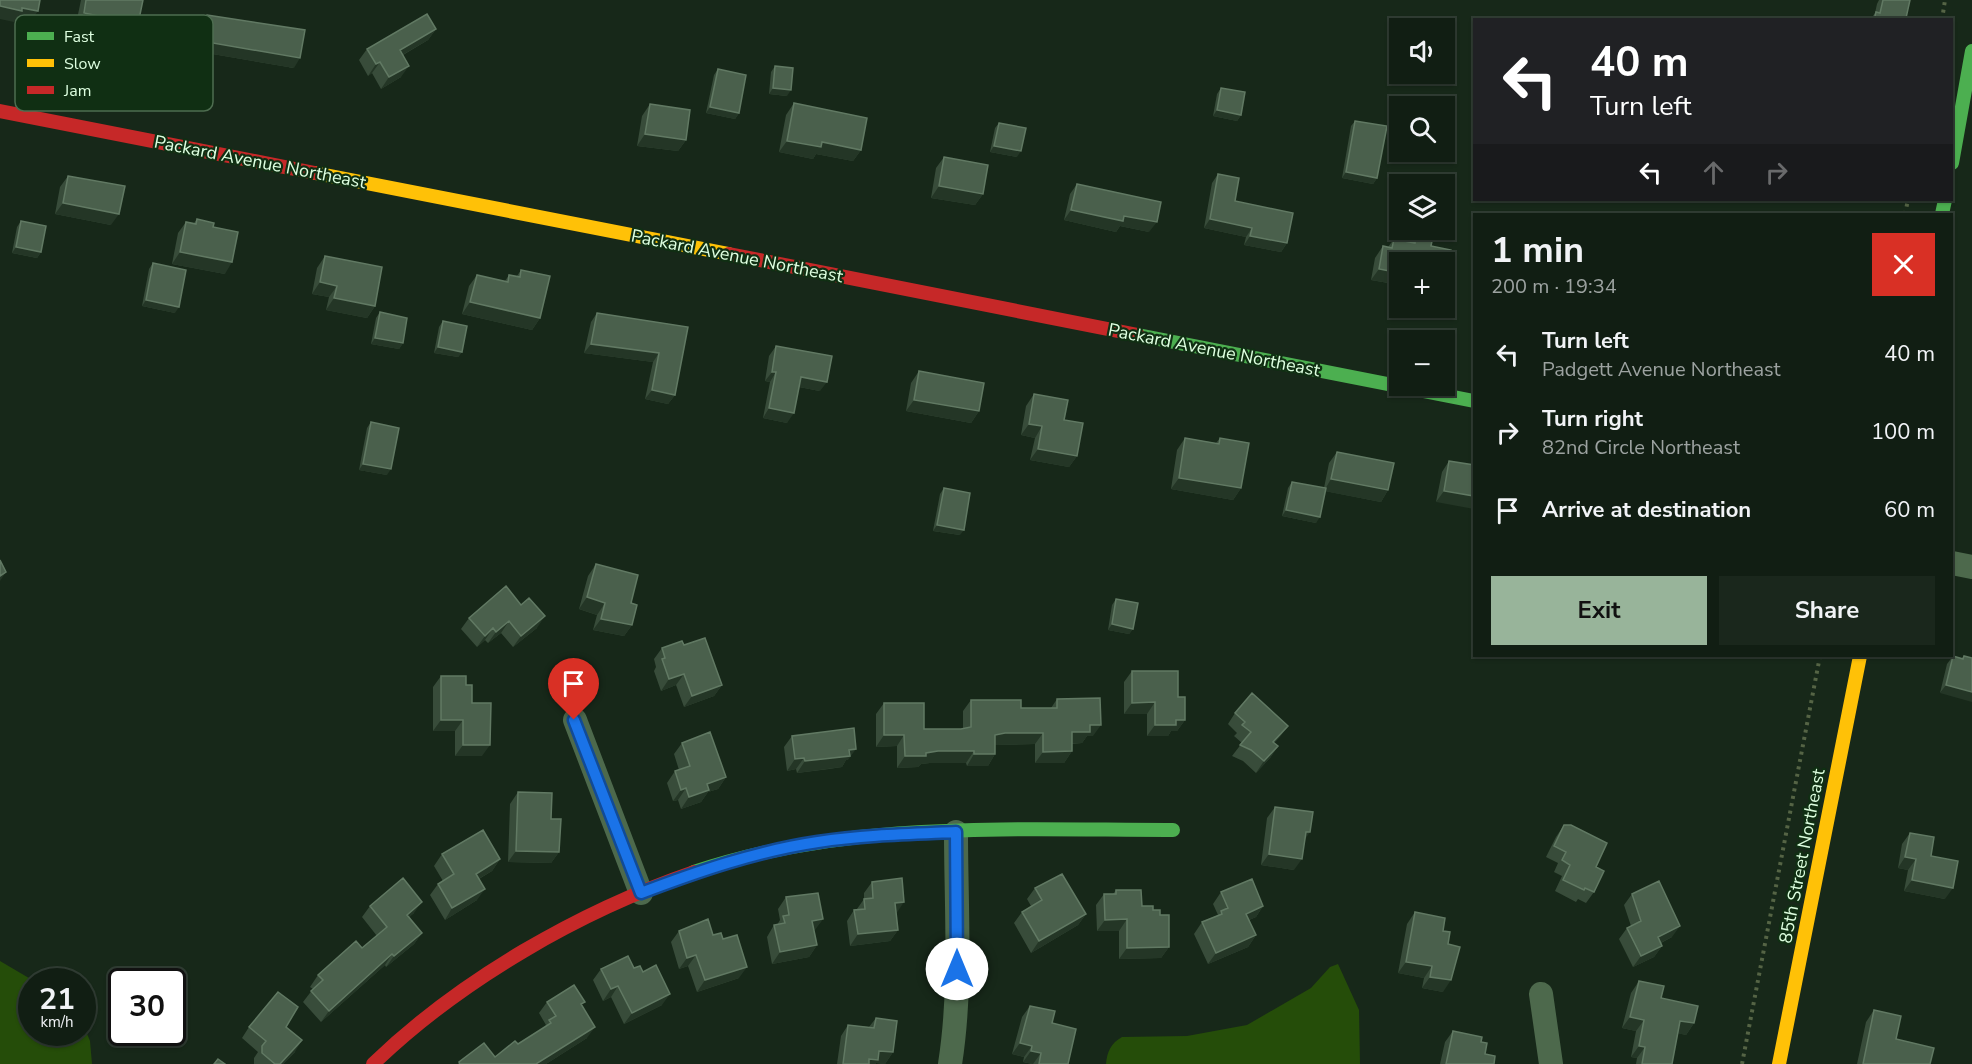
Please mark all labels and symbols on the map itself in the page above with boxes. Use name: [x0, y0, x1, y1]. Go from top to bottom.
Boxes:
legend: [15, 15, 213, 111]
text: Fast: [64, 26, 95, 48]
text: Slow: [64, 53, 101, 75]
text: Jam: [63, 80, 91, 102]
street label: Packard Avenue Northeast: [152, 130, 369, 194]
street label: Packard Avenue Northeast: [629, 224, 846, 288]
street label: Packard Avenue Northeast: [1106, 318, 1323, 382]
pin: [548, 658, 599, 720]
street label: 85th Street Northeast: [1773, 766, 1831, 945]
position arrow: [925, 937, 989, 1001]
speed limit sign: 30: [108, 968, 186, 1046]

